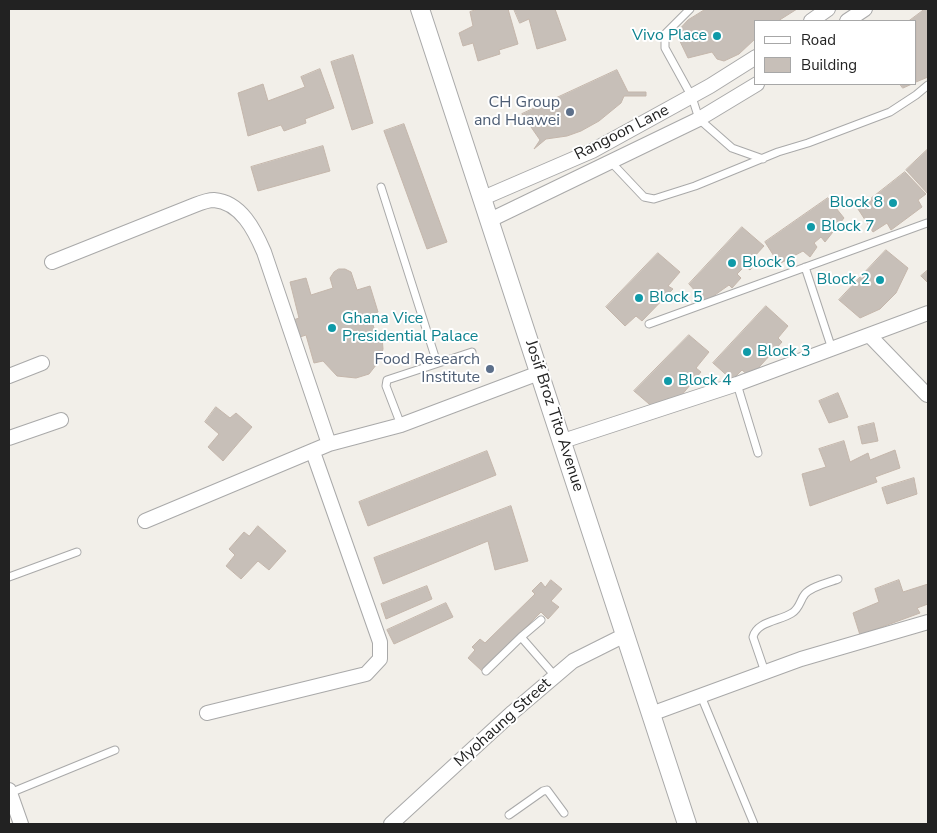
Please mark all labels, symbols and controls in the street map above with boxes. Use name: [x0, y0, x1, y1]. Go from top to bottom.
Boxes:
legend: [754, 20, 917, 85]
place label: Vivo Place: [632, 26, 707, 46]
marker: Vivo Place: [711, 30, 723, 42]
text: Road: [801, 30, 836, 50]
text: Building: [801, 55, 857, 75]
place label: CH Group and Huawei: [474, 93, 560, 131]
street label: Rangoon Lane: [572, 101, 672, 165]
marker: CH Group and Huawei: [564, 106, 576, 118]
place label: Block 8: [830, 193, 883, 213]
marker: Block 8: [887, 197, 899, 209]
place label: Block 7: [821, 217, 874, 237]
marker: Block 7: [805, 221, 817, 233]
place label: Block 6: [742, 253, 795, 273]
marker: Block 6: [726, 257, 738, 269]
place label: Block 2: [817, 270, 870, 290]
marker: Block 2: [874, 274, 886, 286]
place label: Block 5: [649, 288, 702, 308]
marker: Block 5: [633, 292, 645, 304]
place label: Ghana Vice Presidential Palace: [342, 309, 478, 347]
marker: Ghana Vice Presidential Palace: [326, 322, 338, 334]
street label: Josif Broz Tito Avenue: [520, 338, 588, 494]
place label: Block 3: [757, 342, 810, 362]
marker: Block 3: [741, 346, 753, 358]
place label: Food Research Institute: [374, 350, 480, 388]
marker: Food Research Institute: [484, 363, 496, 375]
place label: Block 4: [678, 371, 731, 391]
marker: Block 4: [662, 375, 674, 387]
street label: Myohaung Street: [451, 675, 555, 771]

